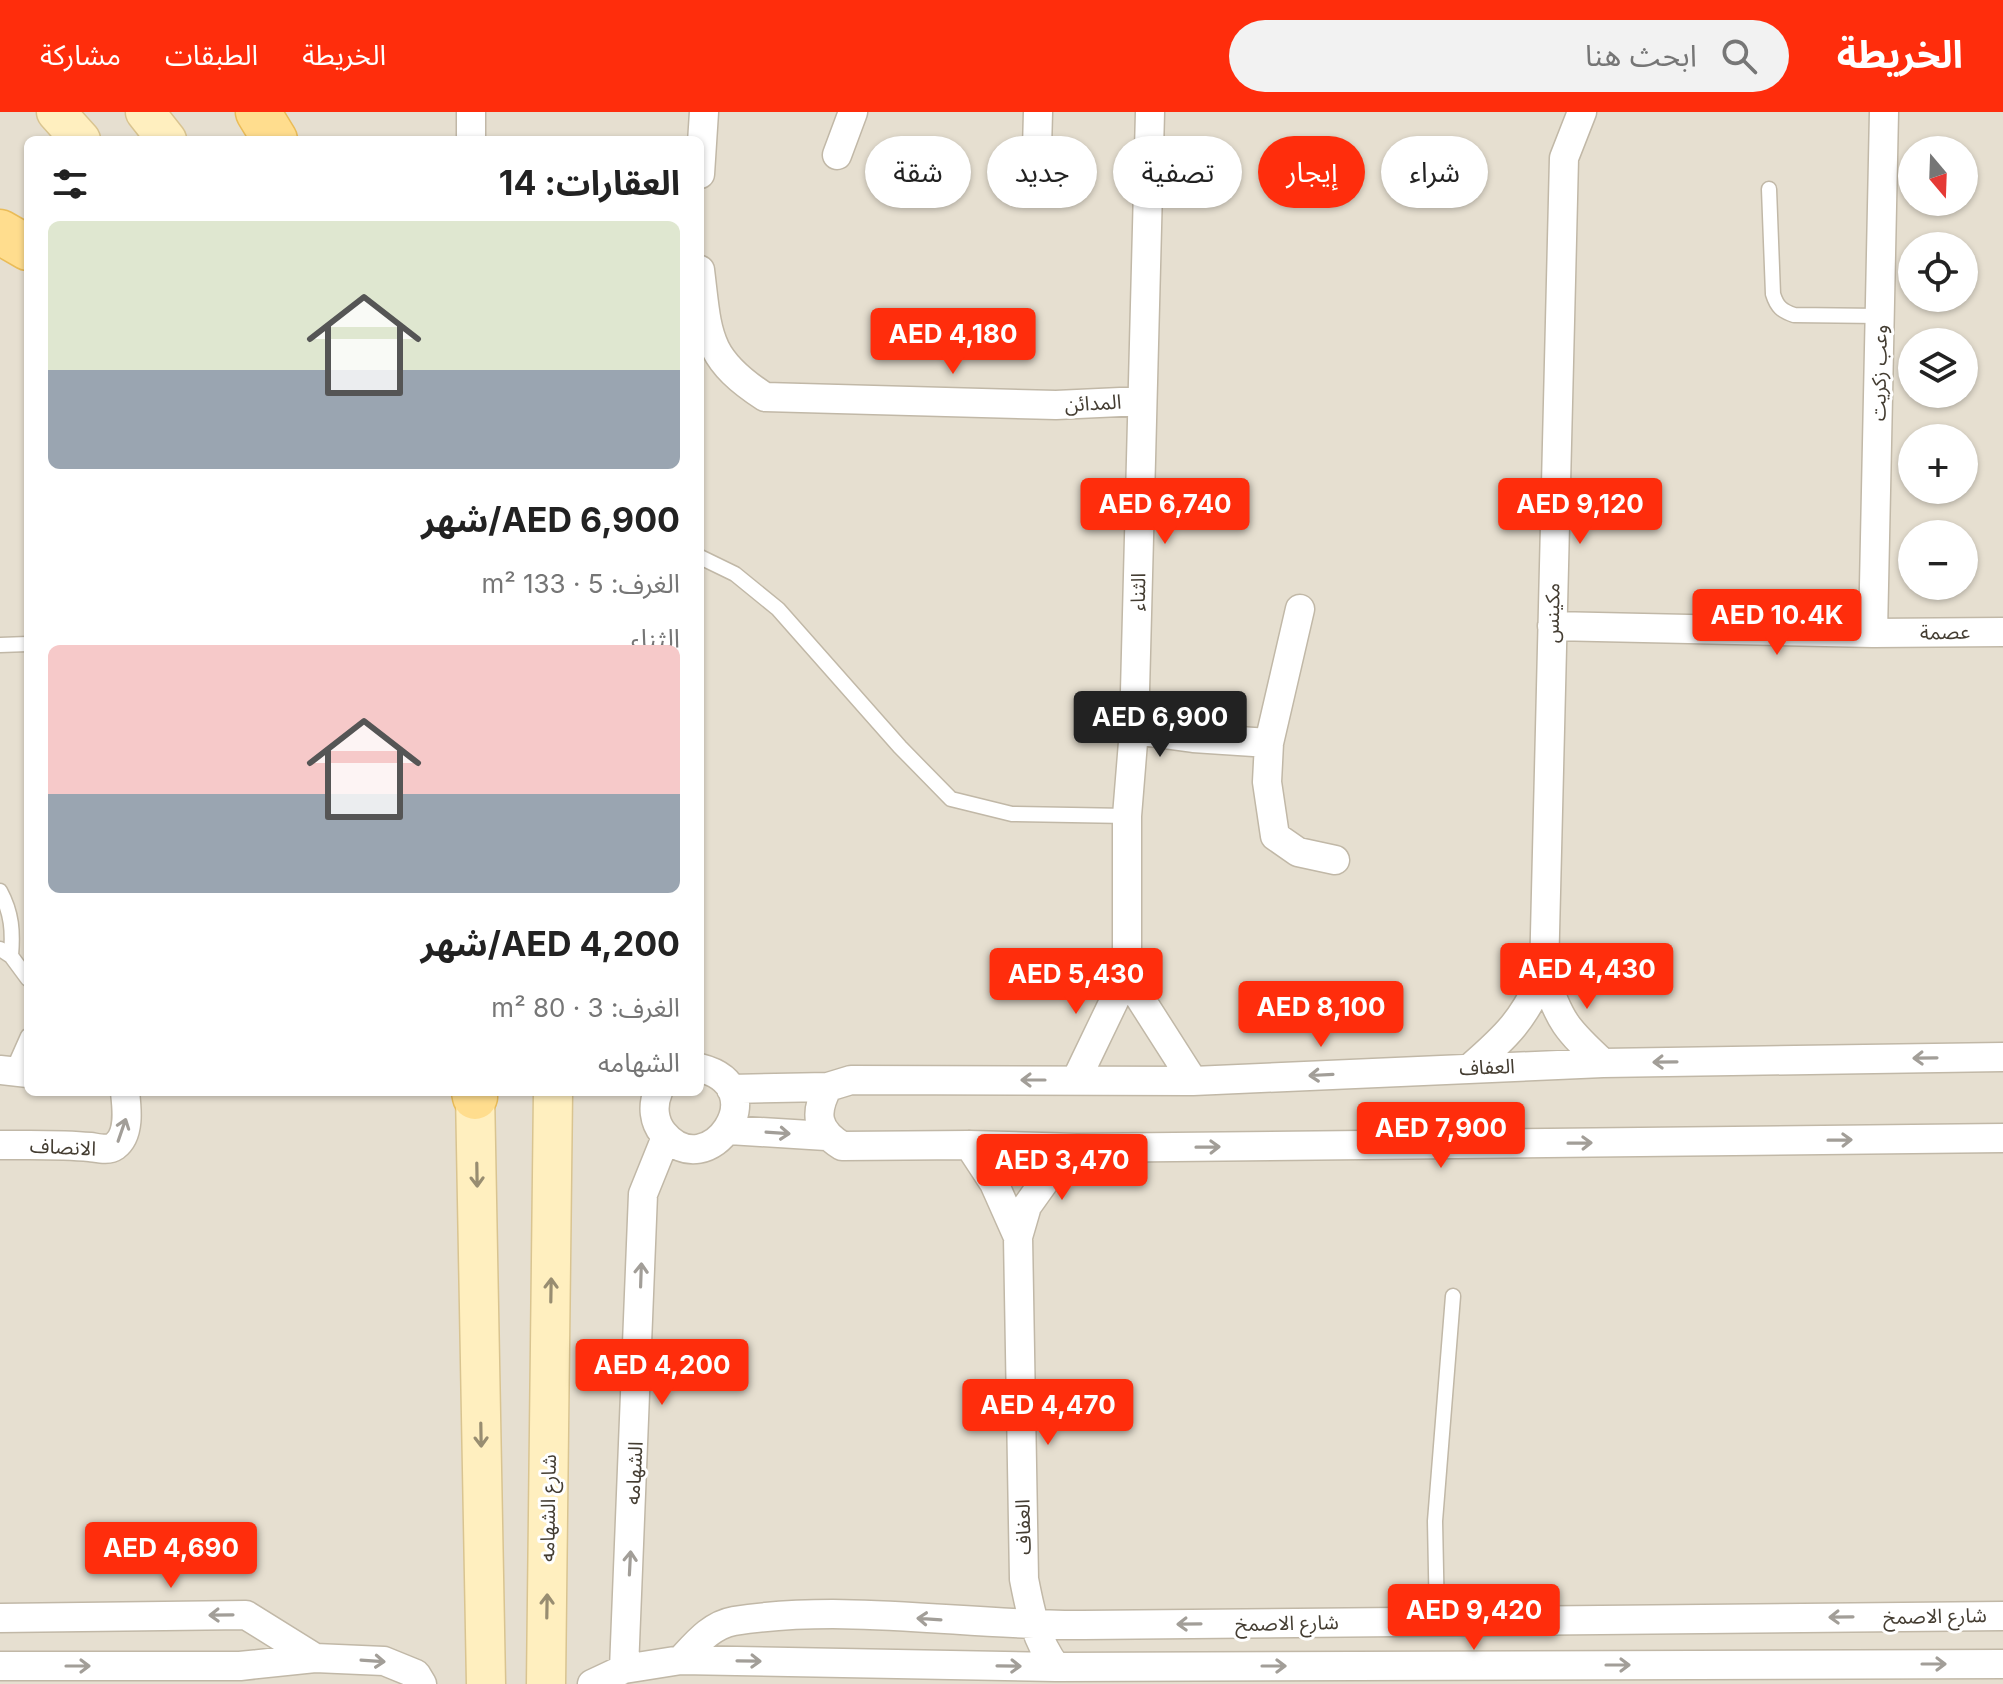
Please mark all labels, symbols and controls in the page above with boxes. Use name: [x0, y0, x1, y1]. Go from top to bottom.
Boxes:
search box: [1229, 20, 1789, 92]
text: الخريطة: [1837, 31, 1963, 77]
icon: search: [1717, 34, 1761, 78]
text: ابحث هنا: [1585, 37, 1697, 73]
text: مشاركة: [40, 38, 121, 72]
text: الطبقات: [165, 38, 258, 72]
text: الخريطة: [302, 38, 386, 72]
chip: شقة: [865, 136, 971, 208]
chip: جديد: [987, 136, 1097, 208]
chip: تصفية: [1113, 136, 1242, 208]
chip: إيجار: [1258, 136, 1365, 208]
chip: شراء: [1381, 136, 1488, 208]
north arrow: [1898, 136, 1978, 216]
map controls: [1898, 136, 1978, 600]
icon: filters: [48, 162, 92, 206]
text: العقارات: 14: [499, 162, 680, 203]
button: locate: [1898, 232, 1978, 312]
icon: home: [292, 273, 436, 417]
pin: AED 4,180: [861, 308, 1045, 376]
text: AED 4,180: [889, 318, 1017, 349]
street label: وعب زكريت: [1866, 325, 1892, 421]
button: layers: [1898, 328, 1978, 408]
street label: المدائن: [1064, 390, 1122, 416]
button: +: [1898, 424, 1978, 504]
pin: AED 6,740: [1073, 478, 1257, 546]
pin: AED 9,120: [1488, 478, 1672, 546]
text: AED 6,740: [1099, 488, 1232, 519]
text: AED 9,120: [1516, 488, 1644, 519]
text: AED 6,900/شهر: [421, 499, 680, 540]
button: −: [1898, 520, 1978, 600]
text: الغرف: 5 · 133 m²: [481, 568, 680, 599]
street label: الثناء: [1126, 573, 1150, 611]
street label: مكينس: [1539, 583, 1565, 643]
pin: AED 10.4K: [1685, 589, 1869, 657]
text: AED 10.4K: [1710, 599, 1844, 630]
street label: عصمة: [1920, 620, 1970, 644]
text: الثناء: [630, 623, 680, 654]
pin: AED 6,900: [1068, 691, 1252, 759]
icon: home: [292, 697, 436, 841]
text: AED 6,900: [1092, 701, 1228, 732]
text: AED 4,200/شهر: [421, 923, 680, 964]
pin: AED 4,430: [1495, 943, 1679, 1011]
pin: AED 5,430: [984, 948, 1168, 1016]
text: AED 4,430: [1518, 953, 1656, 984]
text: AED 5,430: [1008, 958, 1144, 989]
pin: AED 8,100: [1229, 981, 1413, 1049]
text: AED 8,100: [1256, 991, 1386, 1022]
text: الغرف: 3 · 80 m²: [491, 992, 680, 1023]
text: الشهامه: [598, 1047, 680, 1078]
one-way arrow: [1912, 1051, 1939, 1066]
street label: العفاف: [1459, 1054, 1515, 1080]
one-way arrow: [1652, 1055, 1679, 1070]
one-way arrow: [1308, 1068, 1335, 1083]
one-way arrow: [1020, 1072, 1047, 1088]
pin: AED 7,900: [1349, 1102, 1533, 1170]
text: AED 7,900: [1375, 1112, 1507, 1143]
one-way arrow: [116, 1118, 131, 1143]
one-way arrow: [764, 1126, 791, 1141]
one-way arrow: [1826, 1132, 1853, 1148]
street label: الانصاف: [29, 1133, 97, 1161]
pin: AED 3,470: [970, 1134, 1154, 1202]
one-way arrow: [1566, 1135, 1593, 1151]
one-way arrow: [1194, 1139, 1221, 1155]
text: AED 3,470: [995, 1144, 1129, 1175]
one-way arrow: [469, 1161, 484, 1188]
one-way arrow: [633, 1262, 648, 1289]
one-way arrow: [543, 1277, 559, 1304]
pin: AED 4,200: [570, 1339, 754, 1407]
text: AED 4,200: [594, 1349, 730, 1380]
pin: AED 4,470: [956, 1379, 1140, 1447]
text: AED 4,470: [980, 1389, 1116, 1420]
one-way arrow: [473, 1421, 489, 1448]
street label: الشهامه: [620, 1441, 648, 1505]
street label: شارع الشهامه: [535, 1454, 564, 1562]
street label: العفاف: [1011, 1499, 1035, 1555]
pin: AED 4,690: [79, 1522, 263, 1590]
text: AED 4,690: [103, 1532, 239, 1563]
one-way arrow: [622, 1550, 637, 1577]
pin: AED 9,420: [1382, 1584, 1566, 1652]
one-way arrow: [539, 1593, 555, 1620]
text: AED 9,420: [1406, 1594, 1542, 1625]
street label: شارع الاصمخ: [1883, 1603, 1987, 1632]
one-way arrow: [208, 1607, 235, 1623]
one-way arrow: [1828, 1609, 1855, 1625]
street label: شارع الاصمخ: [1235, 1610, 1339, 1639]
one-way arrow: [916, 1611, 943, 1626]
one-way arrow: [1176, 1616, 1203, 1632]
one-way arrow: [735, 1653, 762, 1668]
one-way arrow: [359, 1654, 385, 1669]
one-way arrow: [1920, 1656, 1947, 1672]
one-way arrow: [1604, 1657, 1631, 1673]
one-way arrow: [64, 1658, 91, 1674]
one-way arrow: [995, 1658, 1022, 1674]
one-way arrow: [1260, 1658, 1287, 1674]

